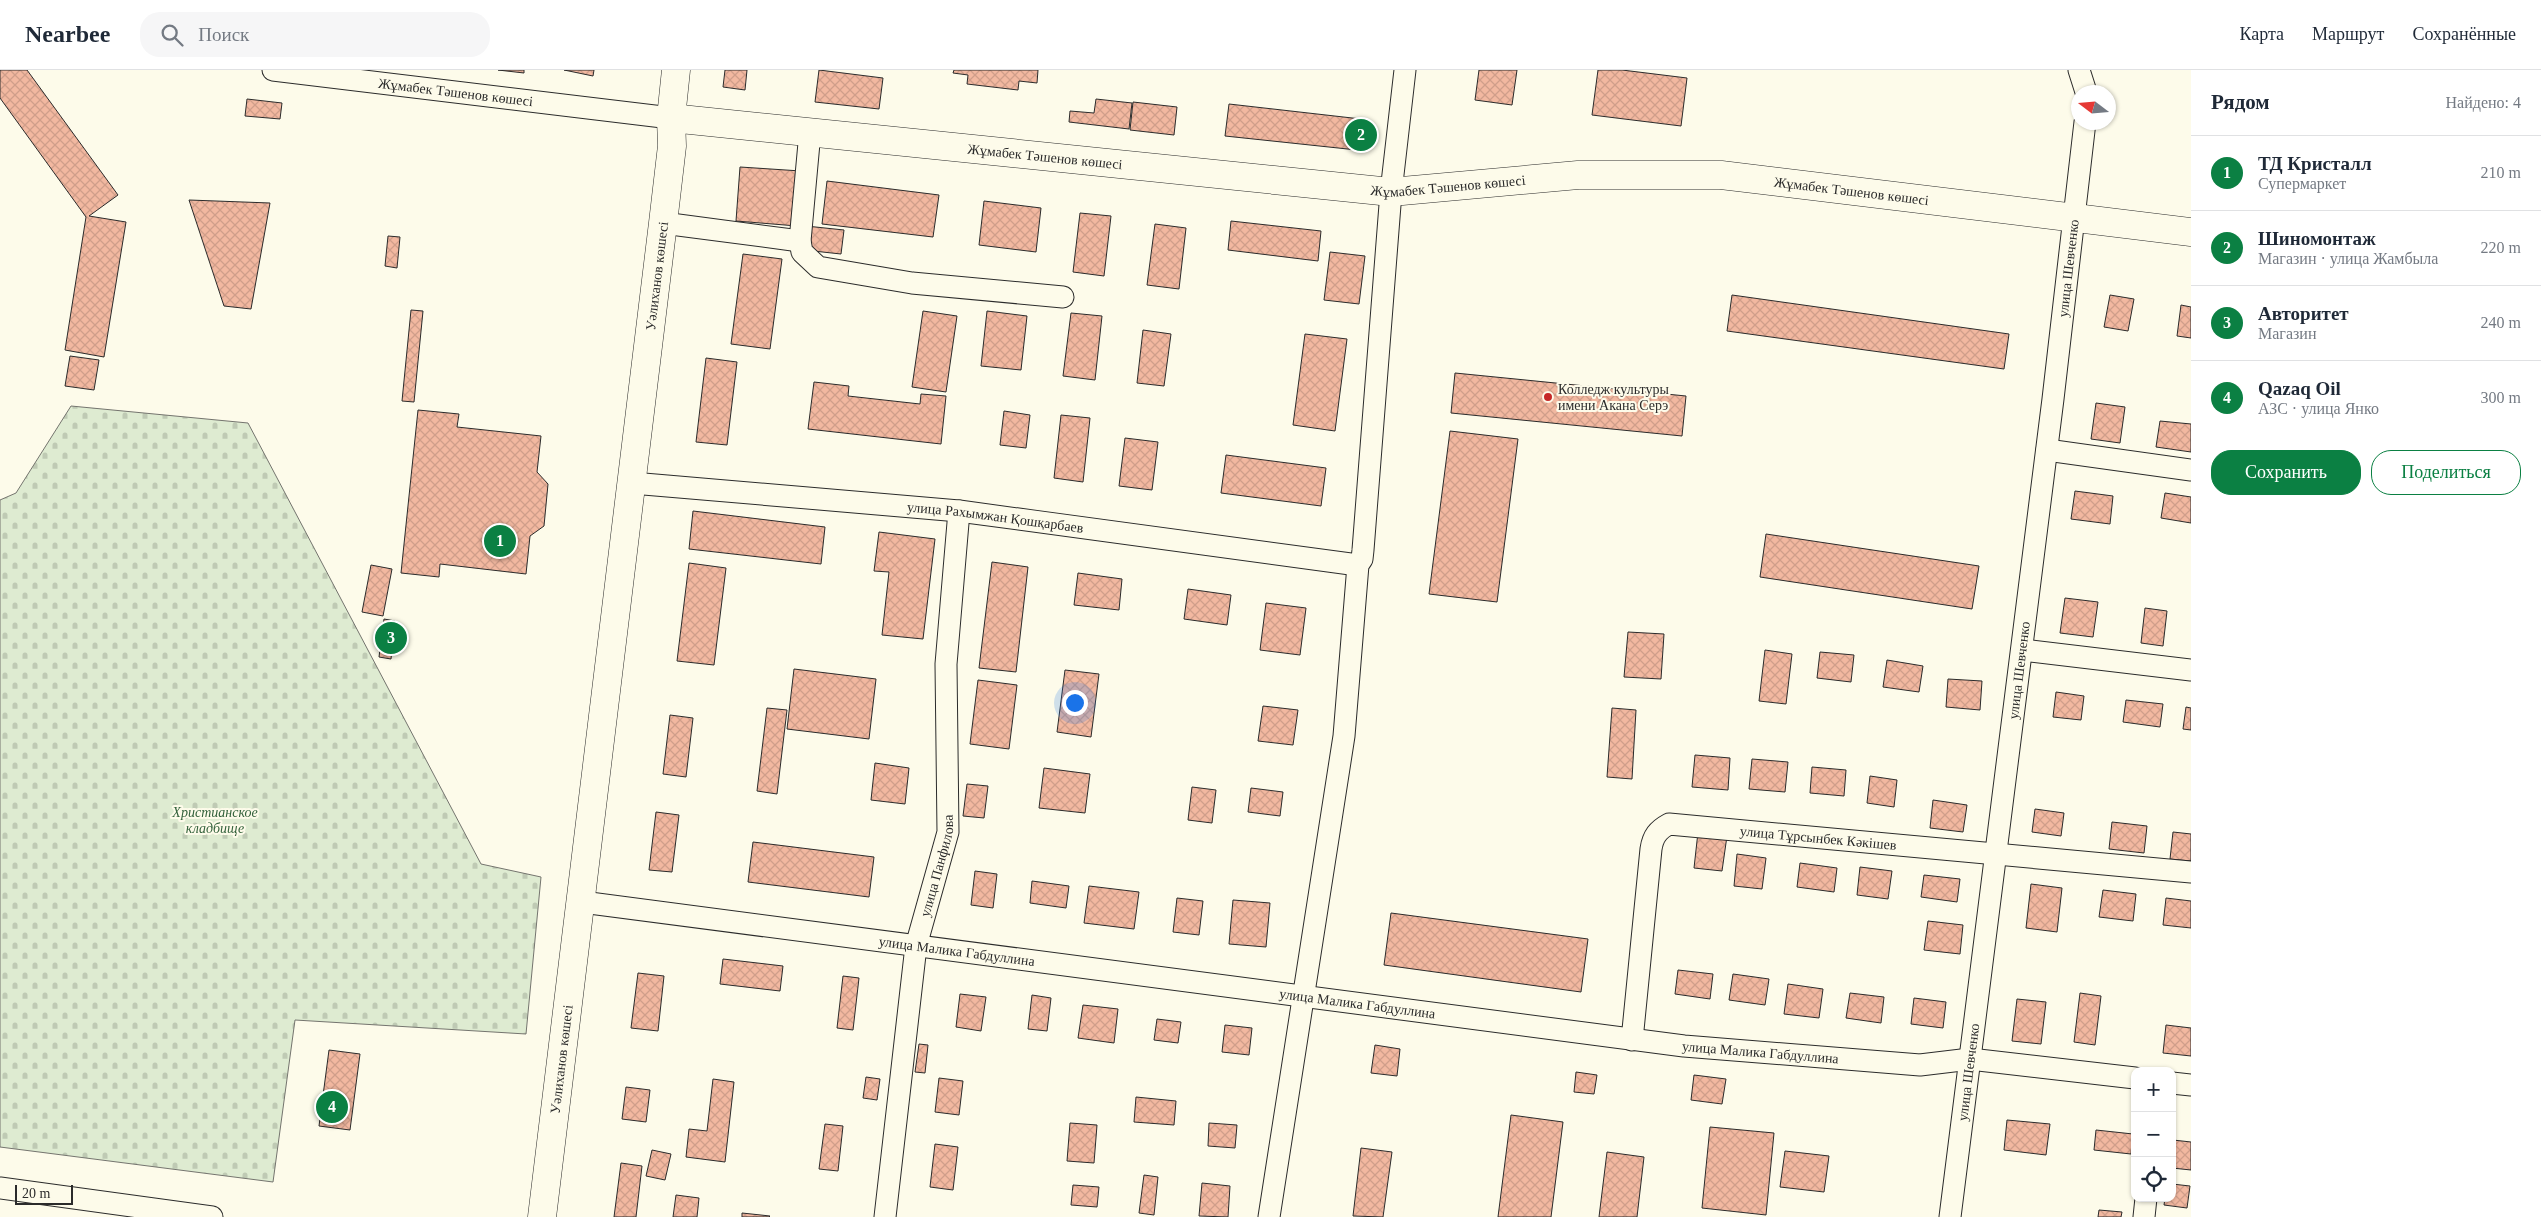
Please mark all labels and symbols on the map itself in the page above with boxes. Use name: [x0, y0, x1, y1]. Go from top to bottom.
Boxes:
street label: Жұмабек Тәшенов көшесі: [377, 76, 534, 109]
north arrow: [2071, 85, 2116, 130]
pin: 2: [1345, 116, 1377, 154]
street label: Жұмабек Тәшенов көшесі: [967, 142, 1123, 172]
street label: Жұмабек Тәшенов көшесі: [1370, 173, 1526, 200]
street label: Жұмабек Тәшенов көшесі: [1773, 175, 1930, 208]
street label: улица Шевченко: [2055, 219, 2082, 318]
street label: Уәлиханов көшесі: [643, 221, 671, 331]
place label: Колледж культуры имени Акана Серэ: [1558, 382, 1670, 413]
marker: Колледж культуры имени Акана Серэ: [1542, 391, 1554, 403]
street label: улица Рахымжан Қошқарбаев: [906, 500, 1085, 536]
pin: 1: [484, 522, 516, 560]
pin: 3: [375, 619, 407, 657]
street label: улица Шевченко: [2006, 621, 2033, 720]
your location: [1062, 690, 1088, 716]
park label: Христианское кладбище: [171, 805, 258, 836]
street label: улица Панфилова: [918, 814, 956, 919]
street label: улица Тұрсынбек Кәкішев: [1739, 824, 1898, 853]
street label: улица Малика Габдуллина: [878, 934, 1036, 969]
street label: улица Малика Габдуллина: [1278, 986, 1437, 1022]
street label: Уәлиханов көшесі: [548, 1004, 576, 1115]
street label: улица Шевченко: [1955, 1022, 1982, 1122]
street label: улица Малика Габдуллина: [1681, 1039, 1840, 1066]
pin: 4: [316, 1088, 348, 1126]
scale bar: [15, 1182, 72, 1205]

